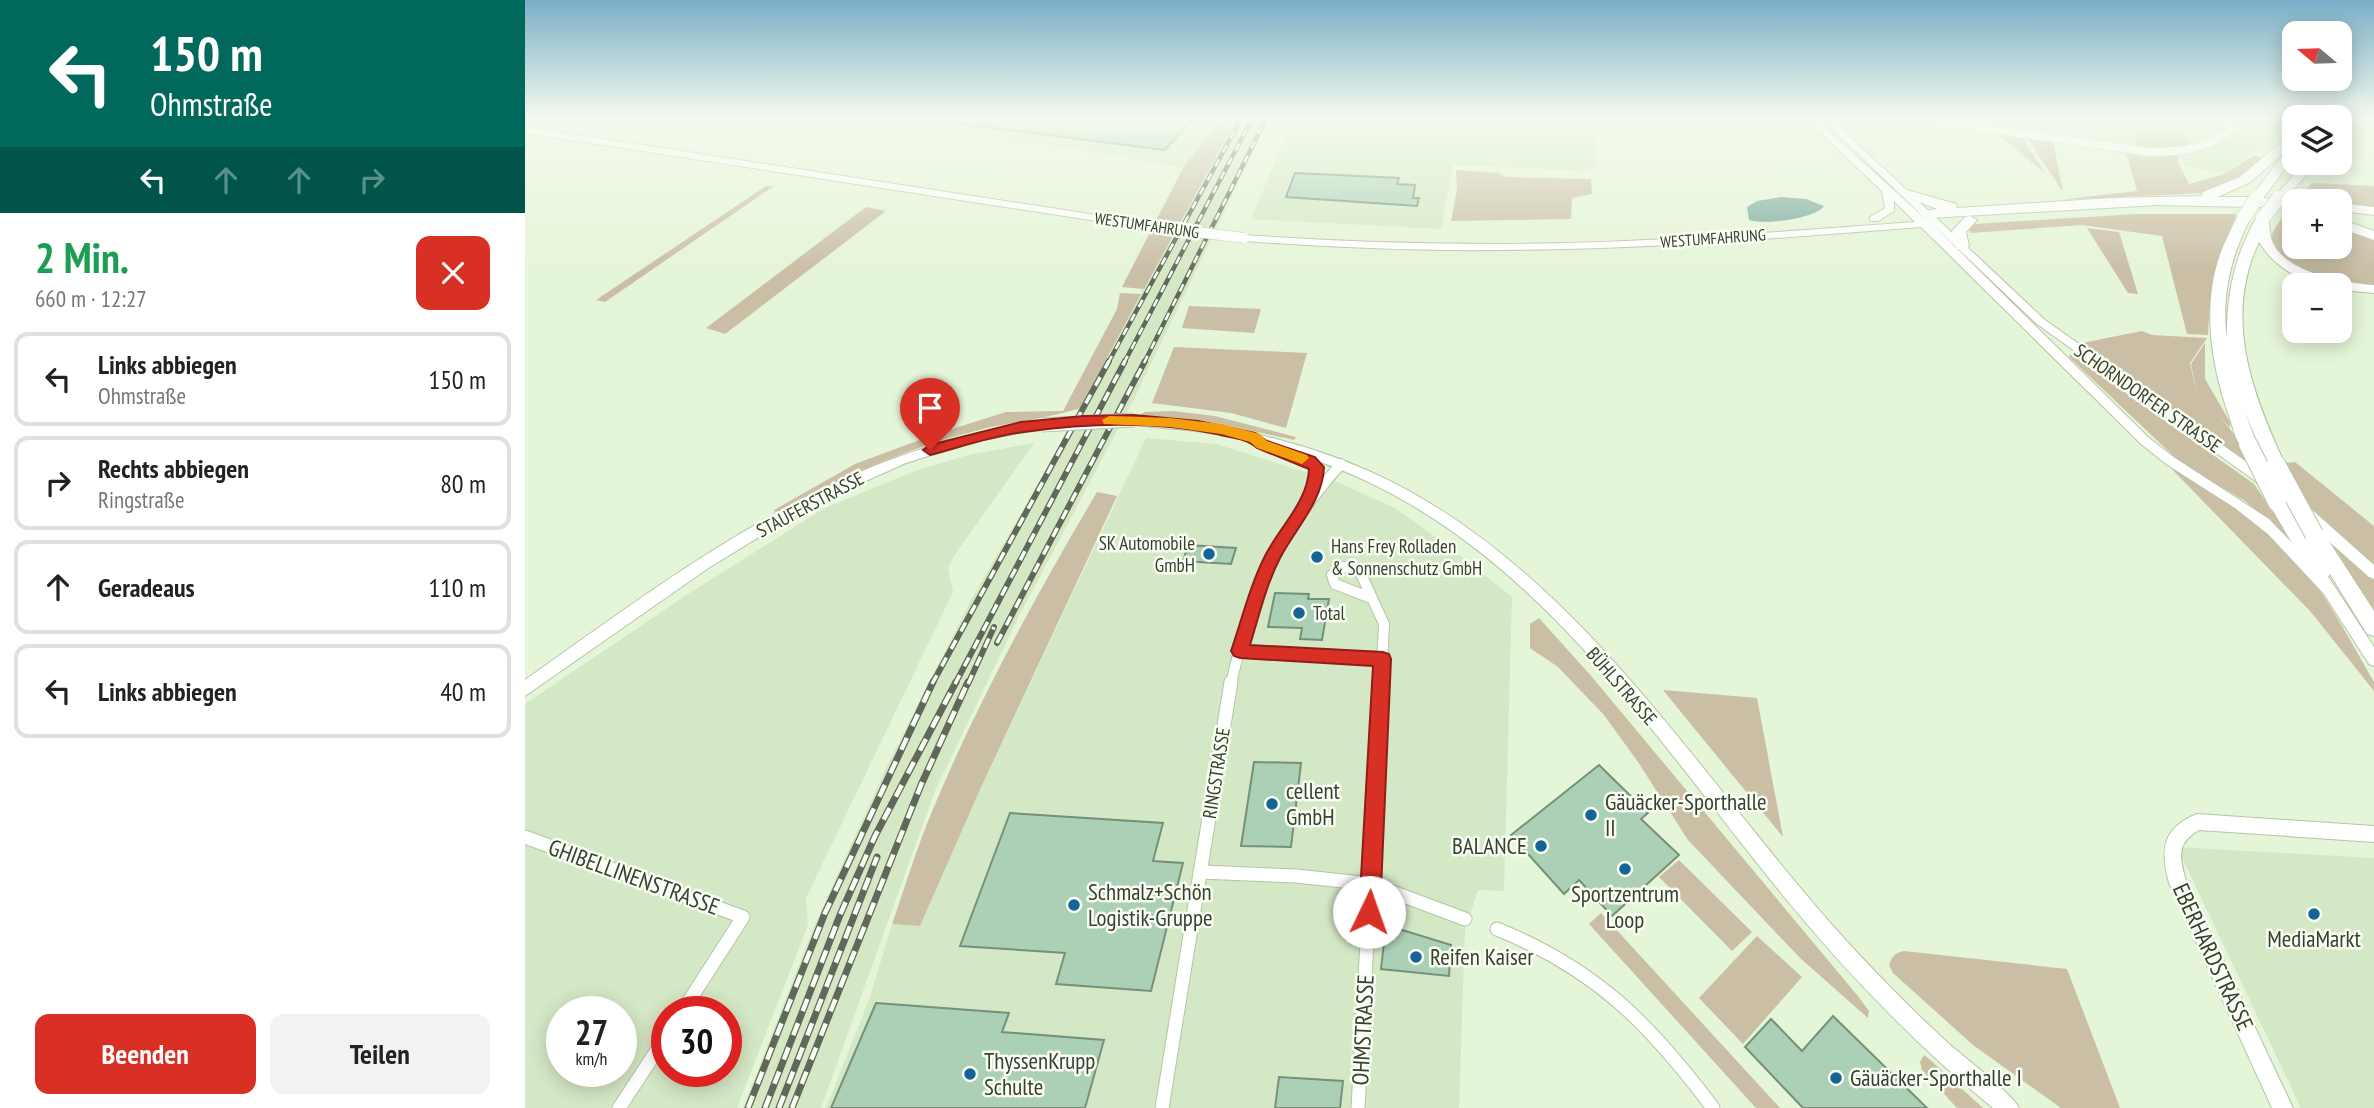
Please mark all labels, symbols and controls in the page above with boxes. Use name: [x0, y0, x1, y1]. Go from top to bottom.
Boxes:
text: 150 m: [150, 21, 263, 85]
north arrow: [2282, 21, 2352, 91]
map controls: [2282, 21, 2352, 343]
icon: left: [35, 28, 126, 119]
text: Ohmstraße: [150, 83, 273, 125]
button: layers: [2282, 105, 2352, 175]
icon: left: [134, 161, 172, 199]
icon: ahead: [207, 161, 245, 199]
icon: ahead: [280, 161, 318, 199]
icon: right: [353, 161, 391, 199]
button: +: [2282, 189, 2352, 259]
street label: WESTUMFAHRUNG: [1093, 208, 1201, 242]
street label: WESTUMFAHRUNG: [1660, 224, 1766, 252]
text: 2 Min.: [35, 230, 129, 285]
button: close: [416, 236, 490, 310]
button: −: [2282, 273, 2352, 343]
text: 660 m · 12:27: [35, 284, 147, 313]
street label: SCHORNDORFER STRASSE: [2070, 338, 2226, 458]
text: Links abbiegen: [98, 348, 237, 381]
icon: left: [39, 360, 77, 398]
text: 150 m: [428, 363, 486, 396]
pin: [900, 378, 960, 450]
text: Ohmstraße: [98, 381, 186, 410]
icon: arrive: [911, 389, 949, 427]
text: Rechts abbiegen: [98, 452, 249, 485]
icon: right: [39, 464, 77, 502]
street label: STAUFERSTRASSE: [752, 466, 868, 542]
text: 80 m: [440, 467, 486, 500]
text: Ringstraße: [98, 485, 184, 514]
place label: SK Automobile GmbH: [1099, 531, 1195, 577]
place label: Hans Frey Rolladen & Sonnenschutz GmbH: [1331, 534, 1482, 580]
marker: SK Automobile GmbH: [1201, 546, 1217, 562]
marker: Hans Frey Rolladen & Sonnenschutz GmbH: [1309, 549, 1325, 565]
icon: ahead: [39, 568, 77, 606]
text: Geradeaus: [98, 571, 195, 604]
text: 110 m: [428, 571, 486, 604]
place label: Total: [1313, 601, 1346, 625]
marker: Total: [1291, 605, 1307, 621]
street label: BÜHLSTRASSE: [1582, 642, 1662, 730]
icon: left: [39, 672, 77, 710]
text: Links abbiegen: [98, 675, 237, 708]
text: 40 m: [440, 675, 486, 708]
street label: RINGSTRASSE: [1197, 726, 1235, 820]
place label: cellent GmbH: [1286, 776, 1341, 831]
place label: Gäuäcker-Sporthalle II: [1605, 787, 1767, 842]
marker: cellent GmbH: [1264, 796, 1280, 812]
marker: Gäuäcker-Sporthalle II: [1583, 807, 1599, 823]
place label: BALANCE: [1452, 831, 1527, 860]
street label: GHIBELLINENSTRASSE: [545, 832, 724, 921]
marker: BALANCE: [1533, 838, 1549, 854]
marker: Sportzentrum Loop: [1617, 861, 1633, 877]
position arrow: [1332, 875, 1406, 949]
place label: Schmalz+Schön Logistik-Gruppe: [1088, 877, 1212, 932]
place label: Sportzentrum Loop: [1571, 879, 1679, 934]
street label: EBERHARDSTRASSE: [2167, 879, 2260, 1035]
marker: Schmalz+Schön Logistik-Gruppe: [1066, 897, 1082, 913]
marker: MediaMarkt: [2306, 906, 2322, 922]
place label: MediaMarkt: [2267, 924, 2362, 953]
place label: Reifen Kaiser: [1430, 942, 1534, 971]
marker: Reifen Kaiser: [1408, 949, 1424, 965]
street label: OHMSTRASSE: [1345, 974, 1380, 1086]
speed limit sign: 30: [651, 996, 742, 1087]
text: 27: [575, 1009, 608, 1055]
button: Beenden: [35, 1014, 256, 1094]
button: Teilen: [270, 1014, 490, 1094]
place label: ThyssenKrupp Schulte: [984, 1046, 1095, 1101]
text: km/h: [576, 1047, 607, 1070]
place label: Gäuäcker-Sporthalle I: [1850, 1063, 2022, 1092]
marker: ThyssenKrupp Schulte: [962, 1066, 978, 1082]
marker: Gäuäcker-Sporthalle I: [1828, 1070, 1844, 1086]

